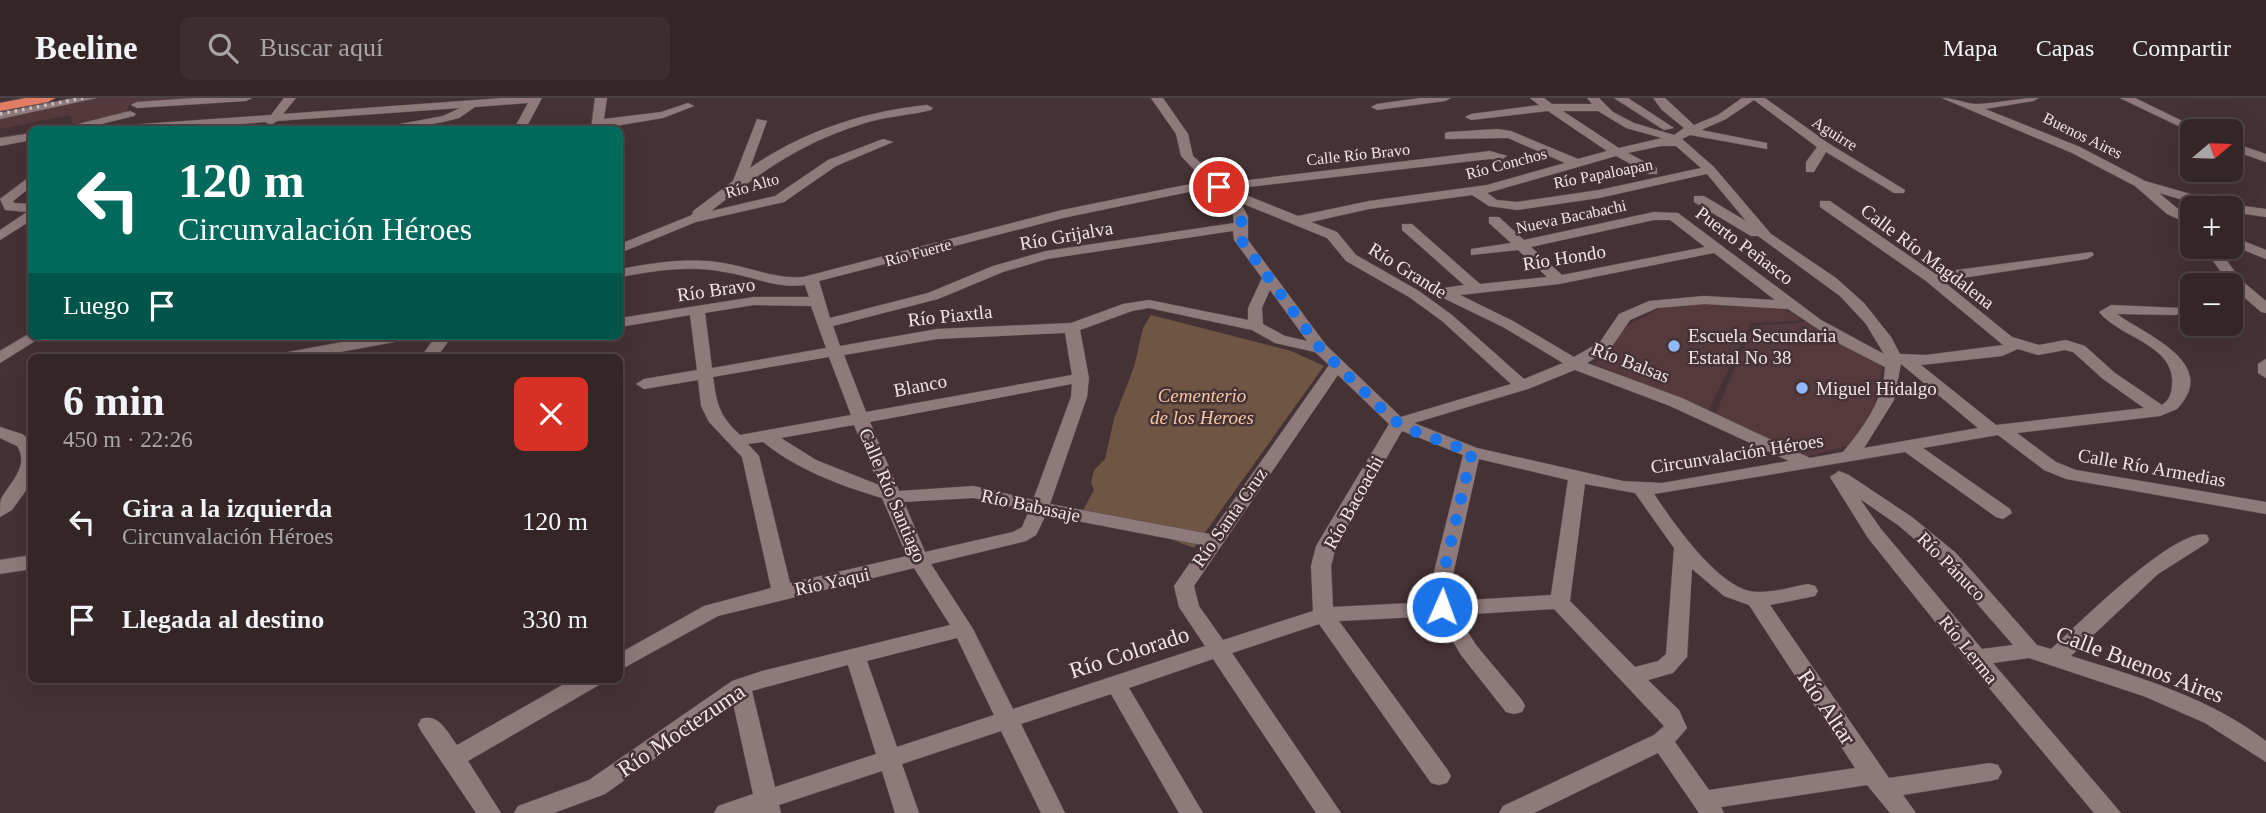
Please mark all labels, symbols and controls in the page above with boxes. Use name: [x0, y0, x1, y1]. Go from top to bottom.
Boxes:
search box: [180, 17, 670, 80]
icon: search: [204, 29, 242, 67]
text: Beeline: [35, 30, 138, 66]
text: Buscar aquí: [260, 33, 383, 62]
text: Mapa: [1943, 35, 1998, 61]
text: Capas: [2036, 35, 2094, 61]
text: Compartir: [2132, 35, 2231, 61]
street label: Buenos Aires: [2041, 109, 2125, 162]
street label: Aguirre: [1809, 113, 1860, 155]
north arrow: [2180, 119, 2244, 182]
map controls: [2180, 119, 2243, 336]
street label: Calle Río Bravo: [1305, 141, 1411, 168]
street label: Río Conchos: [1464, 145, 1548, 182]
text: 120 m: [178, 153, 305, 208]
icon: left: [63, 154, 154, 245]
street label: Río Papaloapan: [1552, 156, 1654, 192]
pin: [1189, 157, 1249, 217]
icon: arrive: [1200, 168, 1238, 206]
street label: Río Alto: [724, 170, 781, 201]
street label: Nueva Bacabachi: [1514, 196, 1628, 236]
button: +: [2180, 196, 2243, 259]
street label: Calle Río Magdalena: [1857, 199, 1999, 314]
street label: Puerto Peñasco: [1692, 202, 1798, 289]
text: Circunvalación Héroes: [178, 211, 472, 247]
street label: Río Grijalva: [1018, 217, 1115, 254]
street label: Río Fuerte: [883, 235, 953, 269]
street label: Río Grande: [1365, 238, 1451, 303]
street label: Río Hondo: [1521, 241, 1607, 274]
button: −: [2180, 273, 2243, 336]
street label: Río Bravo: [676, 274, 756, 305]
icon: arrive: [143, 287, 181, 325]
text: Luego: [63, 291, 129, 320]
street label: Río Piaxtla: [907, 301, 994, 330]
place label: Escuela Secundaria Estatal No 38: [1688, 325, 1837, 368]
street label: Río Balsas: [1589, 338, 1673, 387]
marker: Escuela Secundaria Estatal No 38: [1666, 338, 1682, 354]
street label: Blanco: [892, 370, 949, 401]
button: close: [514, 377, 588, 451]
text: 6 min: [63, 378, 165, 424]
place label: Miguel Hidalgo: [1816, 378, 1937, 399]
marker: Miguel Hidalgo: [1794, 380, 1810, 396]
park label: Cementerio de los Heroes: [1150, 385, 1254, 428]
street label: Calle Río Santiago: [855, 425, 930, 565]
text: 450 m · 22:26: [63, 427, 193, 452]
street label: Circunvalación Héroes: [1649, 429, 1825, 478]
street label: Calle Río Armedias: [2076, 444, 2228, 491]
street label: Río Bacoachi: [1319, 452, 1388, 552]
street label: Río Santa Cruz: [1188, 464, 1271, 571]
street label: Río Babasaje: [979, 485, 1082, 526]
text: Gira a la izquierda: [122, 494, 332, 523]
icon: left: [63, 503, 101, 541]
text: 120 m: [522, 507, 588, 536]
text: Circunvalación Héroes: [122, 524, 333, 549]
street label: Río Pánuco: [1913, 528, 1990, 605]
street label: Río Yaqui: [793, 563, 871, 600]
position arrow: [1405, 570, 1479, 644]
icon: arrive: [63, 601, 101, 639]
text: Llegada al destino: [122, 605, 324, 634]
text: 330 m: [522, 605, 588, 634]
street label: Río Lerma: [1935, 611, 2003, 688]
street label: Río Colorado: [1066, 621, 1192, 684]
street label: Calle Buenos Aires: [2052, 621, 2227, 708]
street label: Río Altar: [1792, 665, 1861, 750]
street label: Río Moctezuma: [613, 679, 749, 782]

